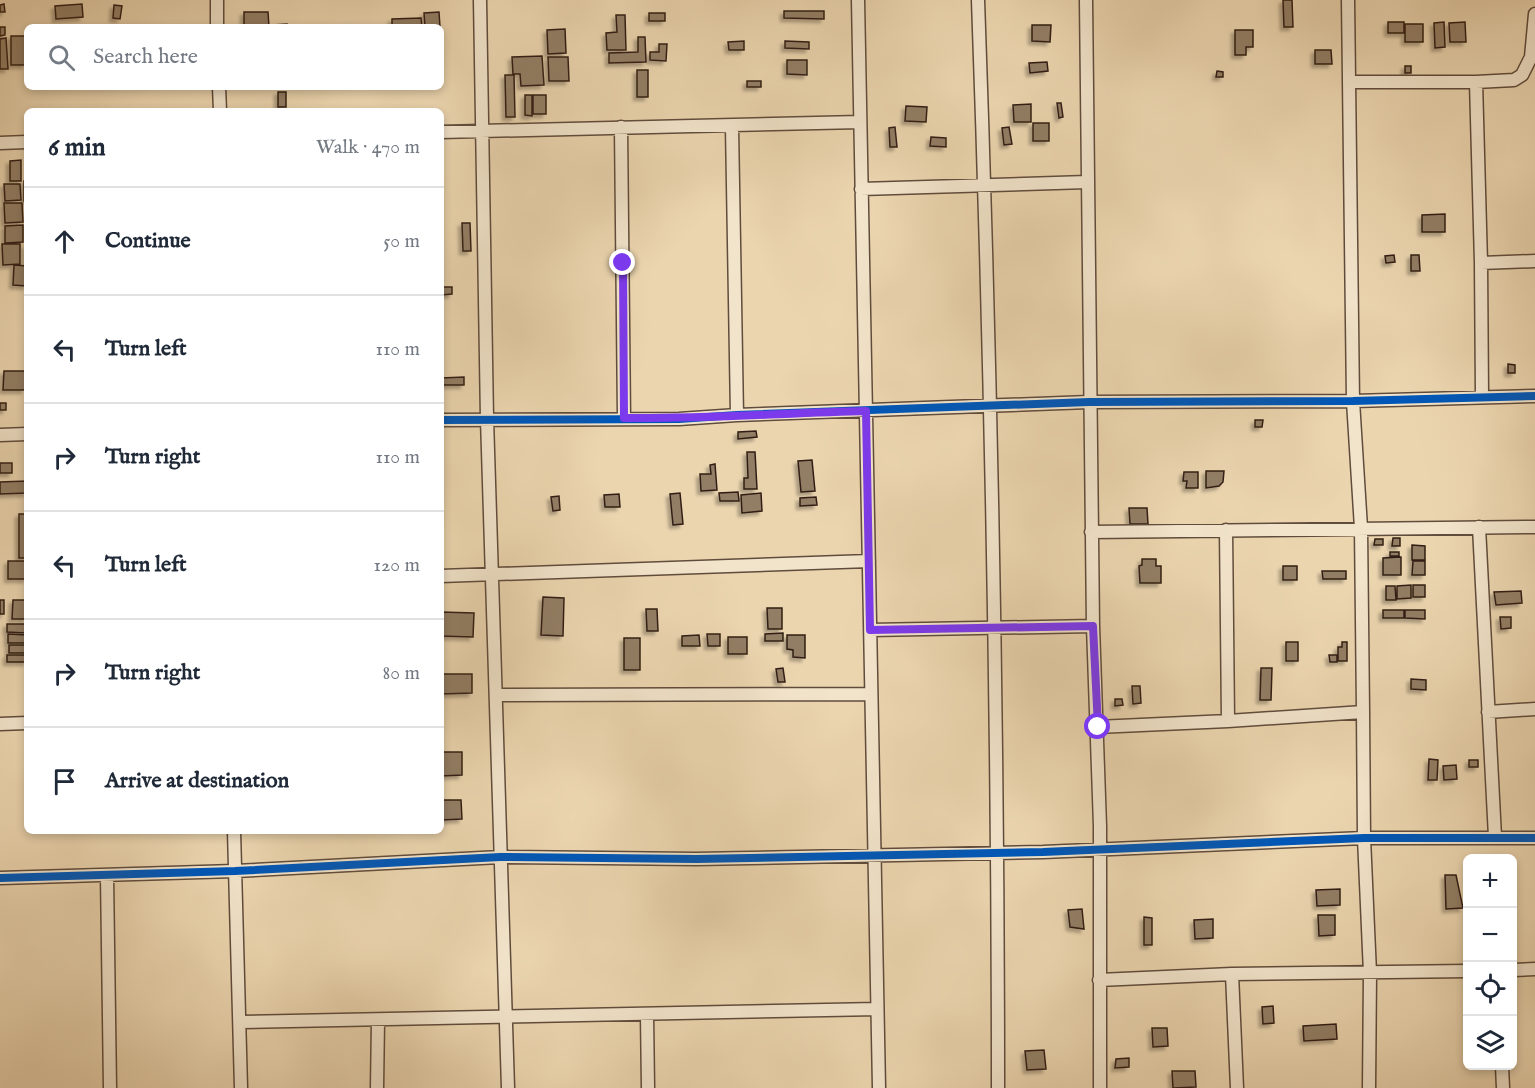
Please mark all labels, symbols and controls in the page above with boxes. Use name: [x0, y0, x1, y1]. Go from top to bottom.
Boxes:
search box: [24, 24, 444, 90]
icon: search: [45, 41, 78, 74]
text: Search here: [93, 43, 198, 71]
text: 6 min: [48, 131, 106, 164]
text: Walk · 470 m: [316, 135, 420, 160]
icon: ahead: [48, 225, 81, 258]
text: Continue: [105, 227, 191, 255]
text: 50 m: [383, 229, 420, 254]
route end: [609, 249, 635, 275]
icon: left: [48, 333, 81, 366]
text: Turn left: [105, 335, 187, 363]
text: 110 m: [376, 337, 420, 362]
icon: right: [48, 441, 81, 474]
text: Turn right: [105, 443, 200, 471]
text: 110 m: [376, 445, 420, 470]
icon: left: [48, 549, 81, 582]
text: Turn left: [105, 551, 187, 579]
text: 120 m: [374, 553, 420, 578]
icon: right: [48, 657, 81, 690]
text: Turn right: [105, 659, 200, 687]
text: 80 m: [383, 661, 420, 686]
route start: [1084, 713, 1110, 739]
icon: arrive: [48, 765, 81, 798]
text: Arrive at destination: [105, 767, 289, 795]
map controls: [1463, 854, 1517, 1070]
button: +: [1463, 854, 1517, 908]
button: −: [1463, 908, 1517, 962]
button: locate: [1463, 962, 1517, 1016]
button: layers: [1463, 1016, 1517, 1070]

